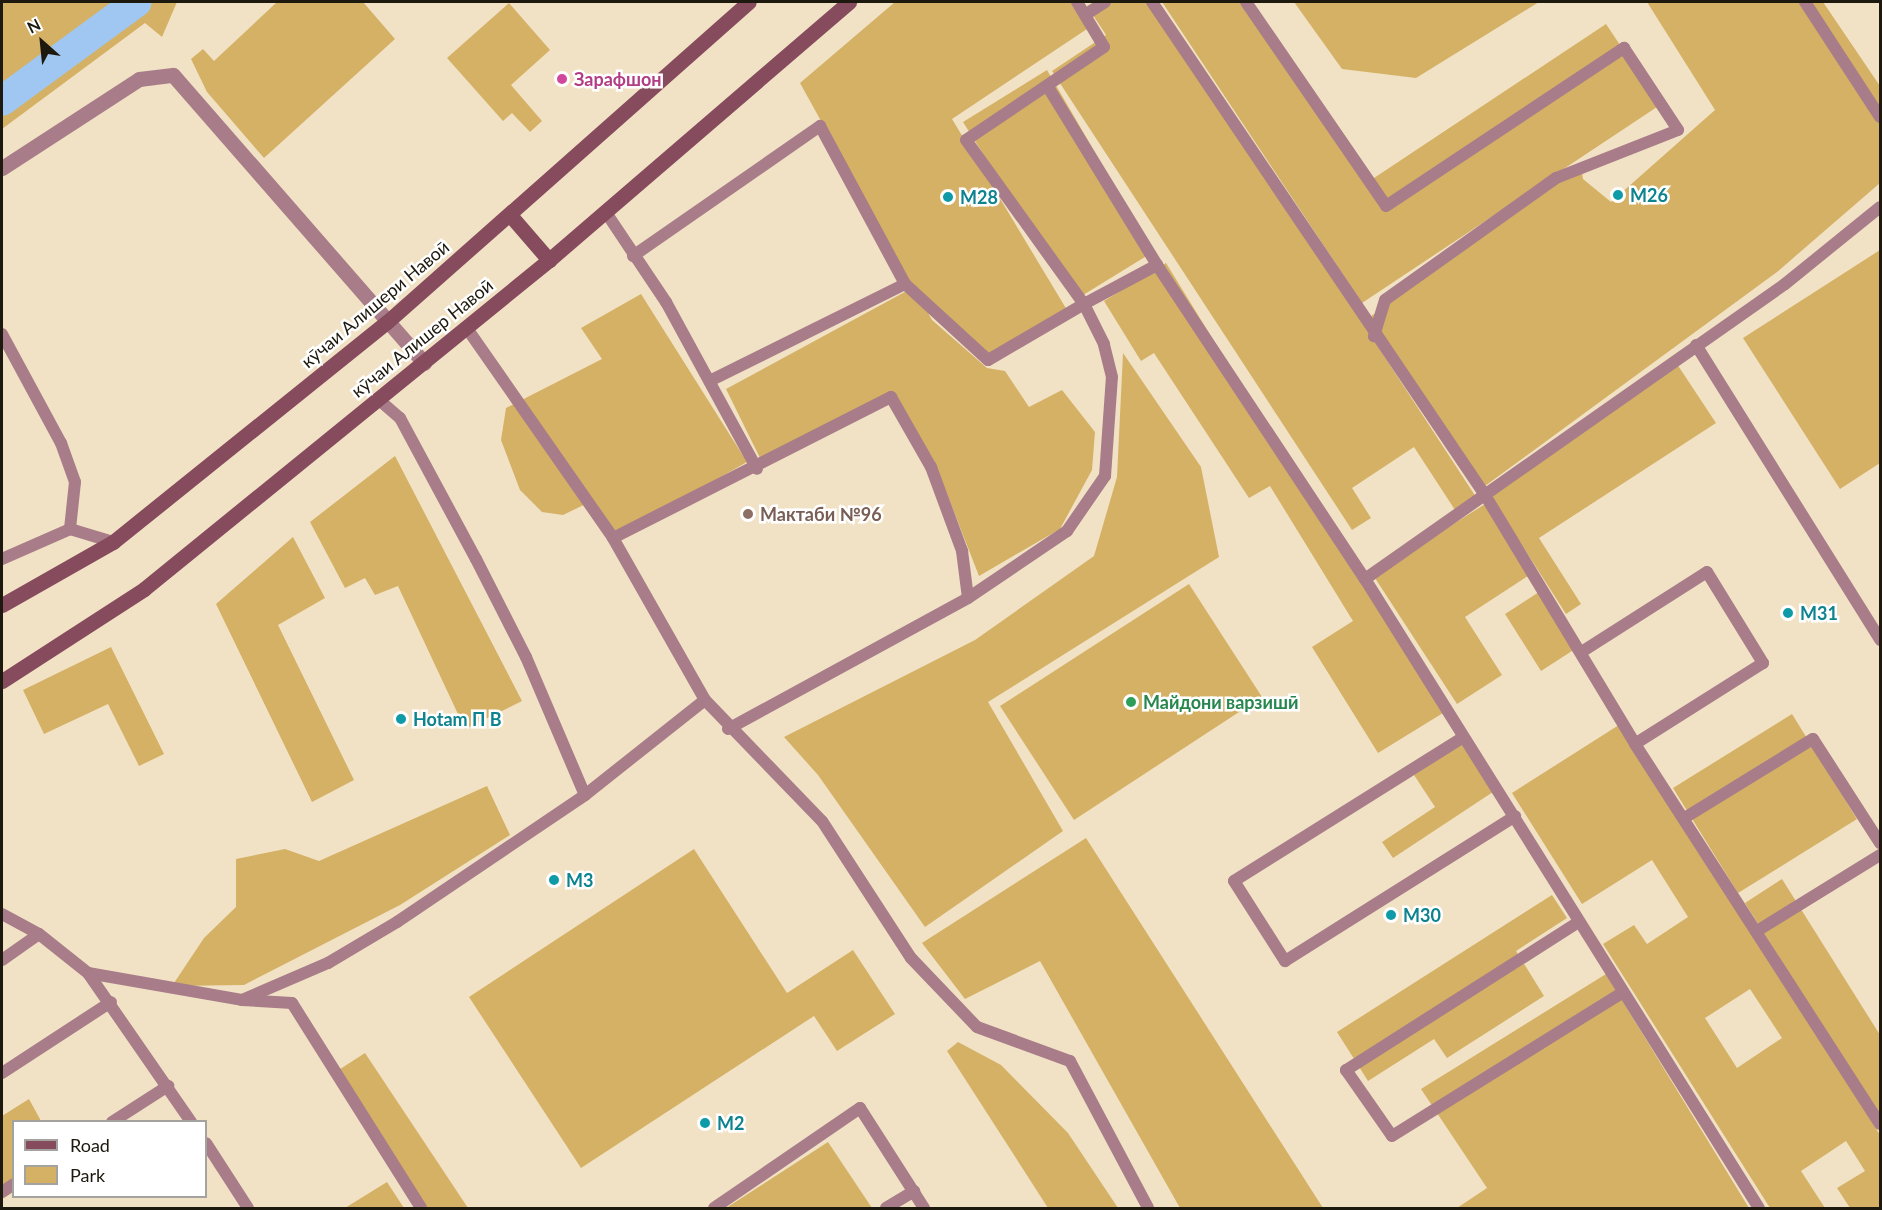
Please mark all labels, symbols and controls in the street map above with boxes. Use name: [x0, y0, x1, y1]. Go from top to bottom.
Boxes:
north arrow: [12, 12, 72, 72]
text: N: [24, 14, 43, 37]
place label: Зарафшон: [574, 68, 662, 90]
marker: Зарафшон: [555, 72, 569, 86]
place label: М26: [1630, 184, 1668, 206]
place label: М28: [960, 186, 998, 208]
marker: М26: [1611, 188, 1625, 202]
marker: М28: [941, 190, 955, 204]
street label: кӯчаи Алишери Навоӣ: [297, 236, 453, 372]
street label: кӯчаи Алишер Навоӣ: [347, 274, 497, 402]
place label: Мактаби №96: [760, 503, 882, 525]
marker: Мактаби №96: [741, 507, 755, 521]
place label: М31: [1800, 602, 1838, 624]
marker: М31: [1781, 606, 1795, 620]
place label: Майдони варзишӣ: [1143, 691, 1298, 713]
marker: Майдони варзишӣ: [1124, 695, 1138, 709]
place label: Hotam П В: [413, 708, 502, 730]
marker: Hotam П В: [394, 712, 408, 726]
place label: М3: [566, 869, 593, 891]
marker: М3: [547, 873, 561, 887]
place label: М30: [1403, 904, 1441, 926]
marker: М30: [1384, 908, 1398, 922]
place label: М2: [717, 1112, 744, 1134]
marker: М2: [698, 1116, 712, 1130]
legend: [12, 1120, 207, 1198]
text: Road: [70, 1134, 110, 1156]
text: Park: [70, 1164, 105, 1186]

